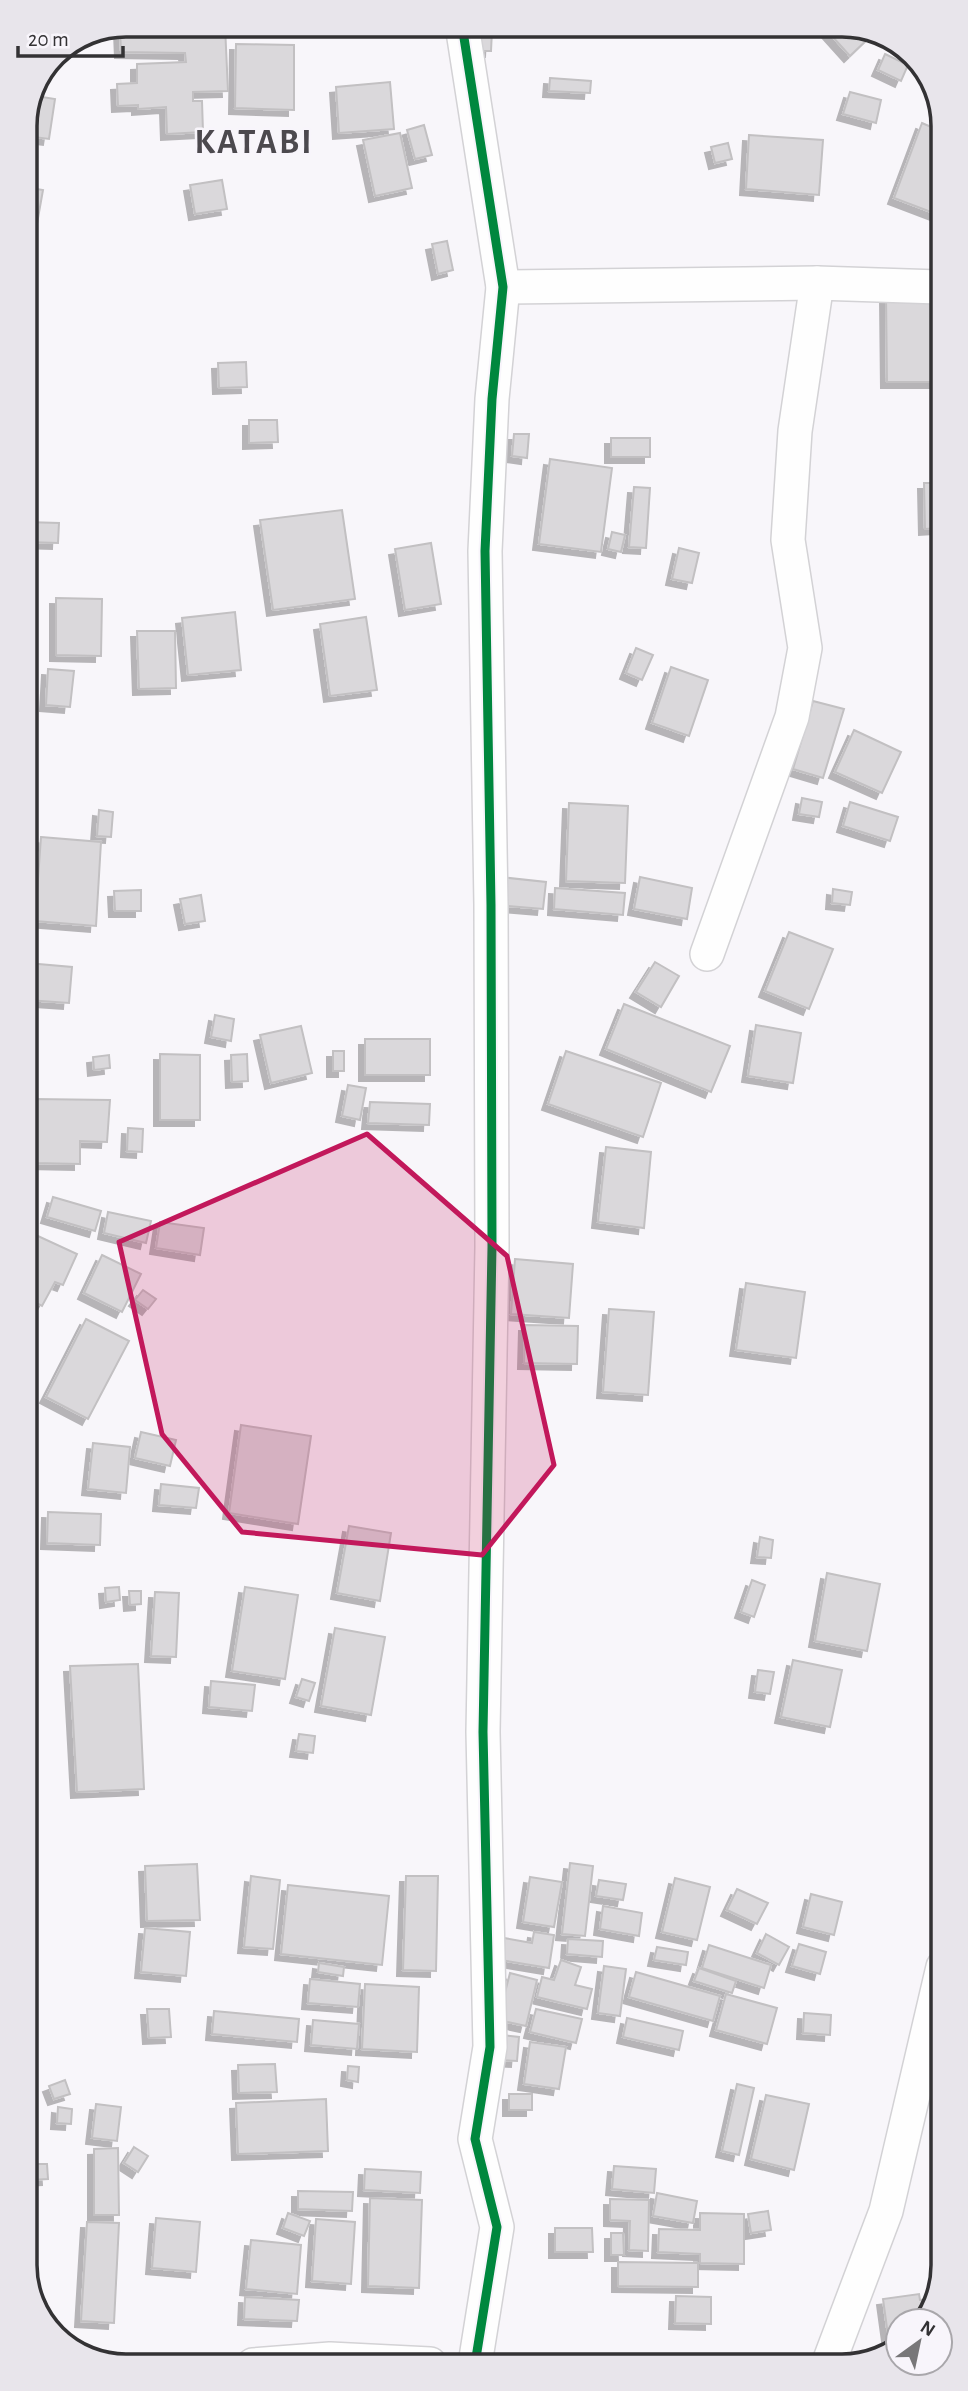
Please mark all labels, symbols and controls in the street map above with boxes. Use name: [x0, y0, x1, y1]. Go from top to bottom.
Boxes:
scale bar: [18, 14, 122, 58]
text: 20 m: [28, 29, 69, 50]
district label: KATABI: [194, 125, 314, 160]
north arrow: [884, 2307, 954, 2377]
text: N: [917, 2317, 938, 2341]

